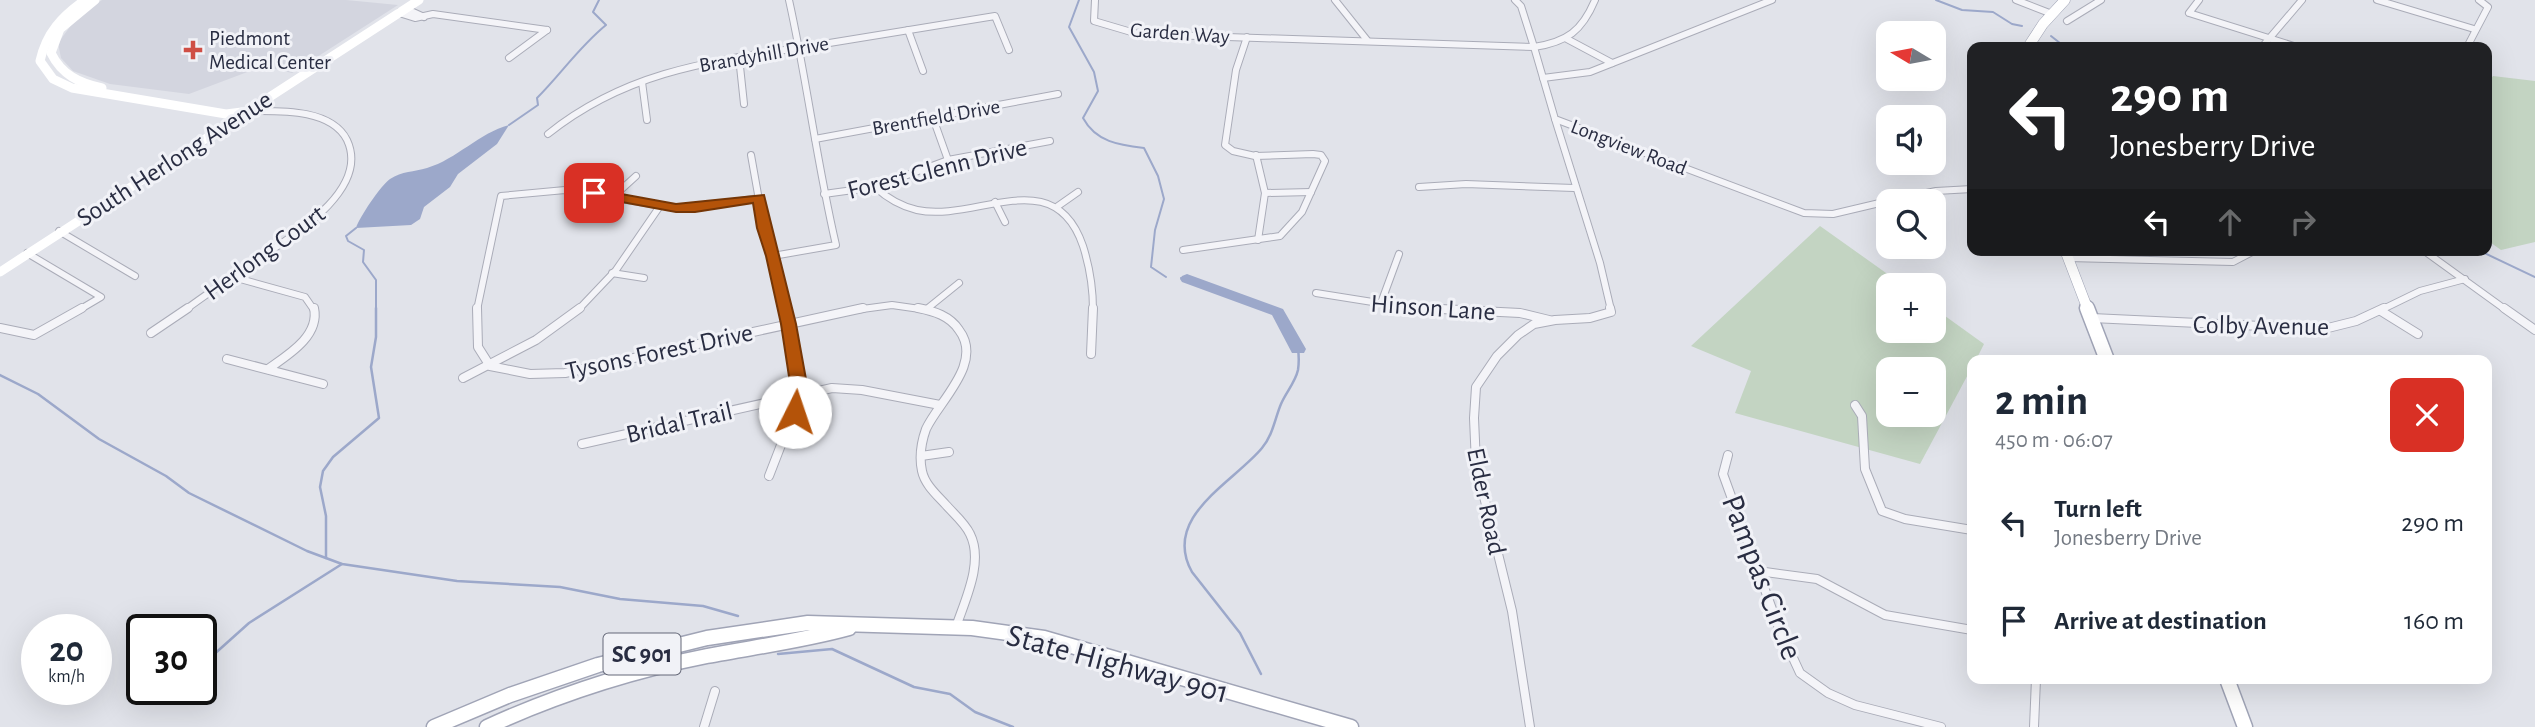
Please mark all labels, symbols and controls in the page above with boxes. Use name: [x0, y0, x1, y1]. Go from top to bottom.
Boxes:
street label: Garden Way: [1130, 20, 1230, 47]
north arrow: [1876, 21, 1946, 91]
map controls: [1876, 21, 1946, 427]
place label: Piedmont Medical Center: [209, 28, 331, 73]
street label: Brandyhill Drive: [698, 33, 831, 76]
marker: Piedmont Medical Center: [183, 40, 203, 60]
icon: left: [1995, 70, 2086, 161]
text: 290 m: [2110, 72, 2229, 121]
street label: South Herlong Avenue: [72, 86, 277, 231]
street label: Brentfield Drive: [870, 96, 1002, 139]
button: sound: [1876, 105, 1946, 175]
street label: Longview Road: [1568, 116, 1690, 179]
text: Jonesberry Drive: [2110, 130, 2316, 162]
street label: Forest Glenn Drive: [845, 134, 1030, 204]
pin: [564, 163, 624, 223]
icon: arrive: [575, 174, 613, 212]
button: search: [1876, 189, 1946, 259]
street label: Herlong Court: [199, 200, 330, 305]
icon: left: [2138, 203, 2176, 241]
icon: ahead: [2211, 203, 2249, 241]
icon: right: [2284, 203, 2322, 241]
button: +: [1876, 273, 1946, 343]
street label: Hinson Lane: [1370, 291, 1496, 325]
street label: Colby Avenue: [2193, 312, 2329, 340]
street label: Tysons Forest Drive: [563, 319, 755, 385]
button: −: [1876, 357, 1946, 427]
position arrow: [758, 375, 832, 449]
button: close: [2390, 378, 2464, 452]
text: 2 min: [1995, 380, 2088, 422]
street label: Bridal Trail: [623, 398, 735, 448]
text: 450 m · 06:07: [1995, 429, 2113, 452]
street label: Elder Road: [1462, 445, 1510, 557]
street label: Pampas Circle: [1716, 491, 1808, 664]
text: Turn left: [2054, 496, 2142, 522]
icon: left: [1995, 504, 2033, 542]
text: 290 m: [2401, 510, 2464, 536]
text: Jonesberry Drive: [2054, 527, 2202, 550]
icon: arrive: [1995, 602, 2033, 640]
text: Arrive at destination: [2054, 608, 2267, 634]
text: 160 m: [2404, 608, 2464, 634]
speed limit sign: 30: [126, 614, 217, 705]
street label: State Highway 901: [1003, 619, 1232, 709]
text: 20: [49, 633, 84, 668]
road number: SC 901: [604, 634, 680, 674]
text: km/h: [48, 668, 85, 686]

